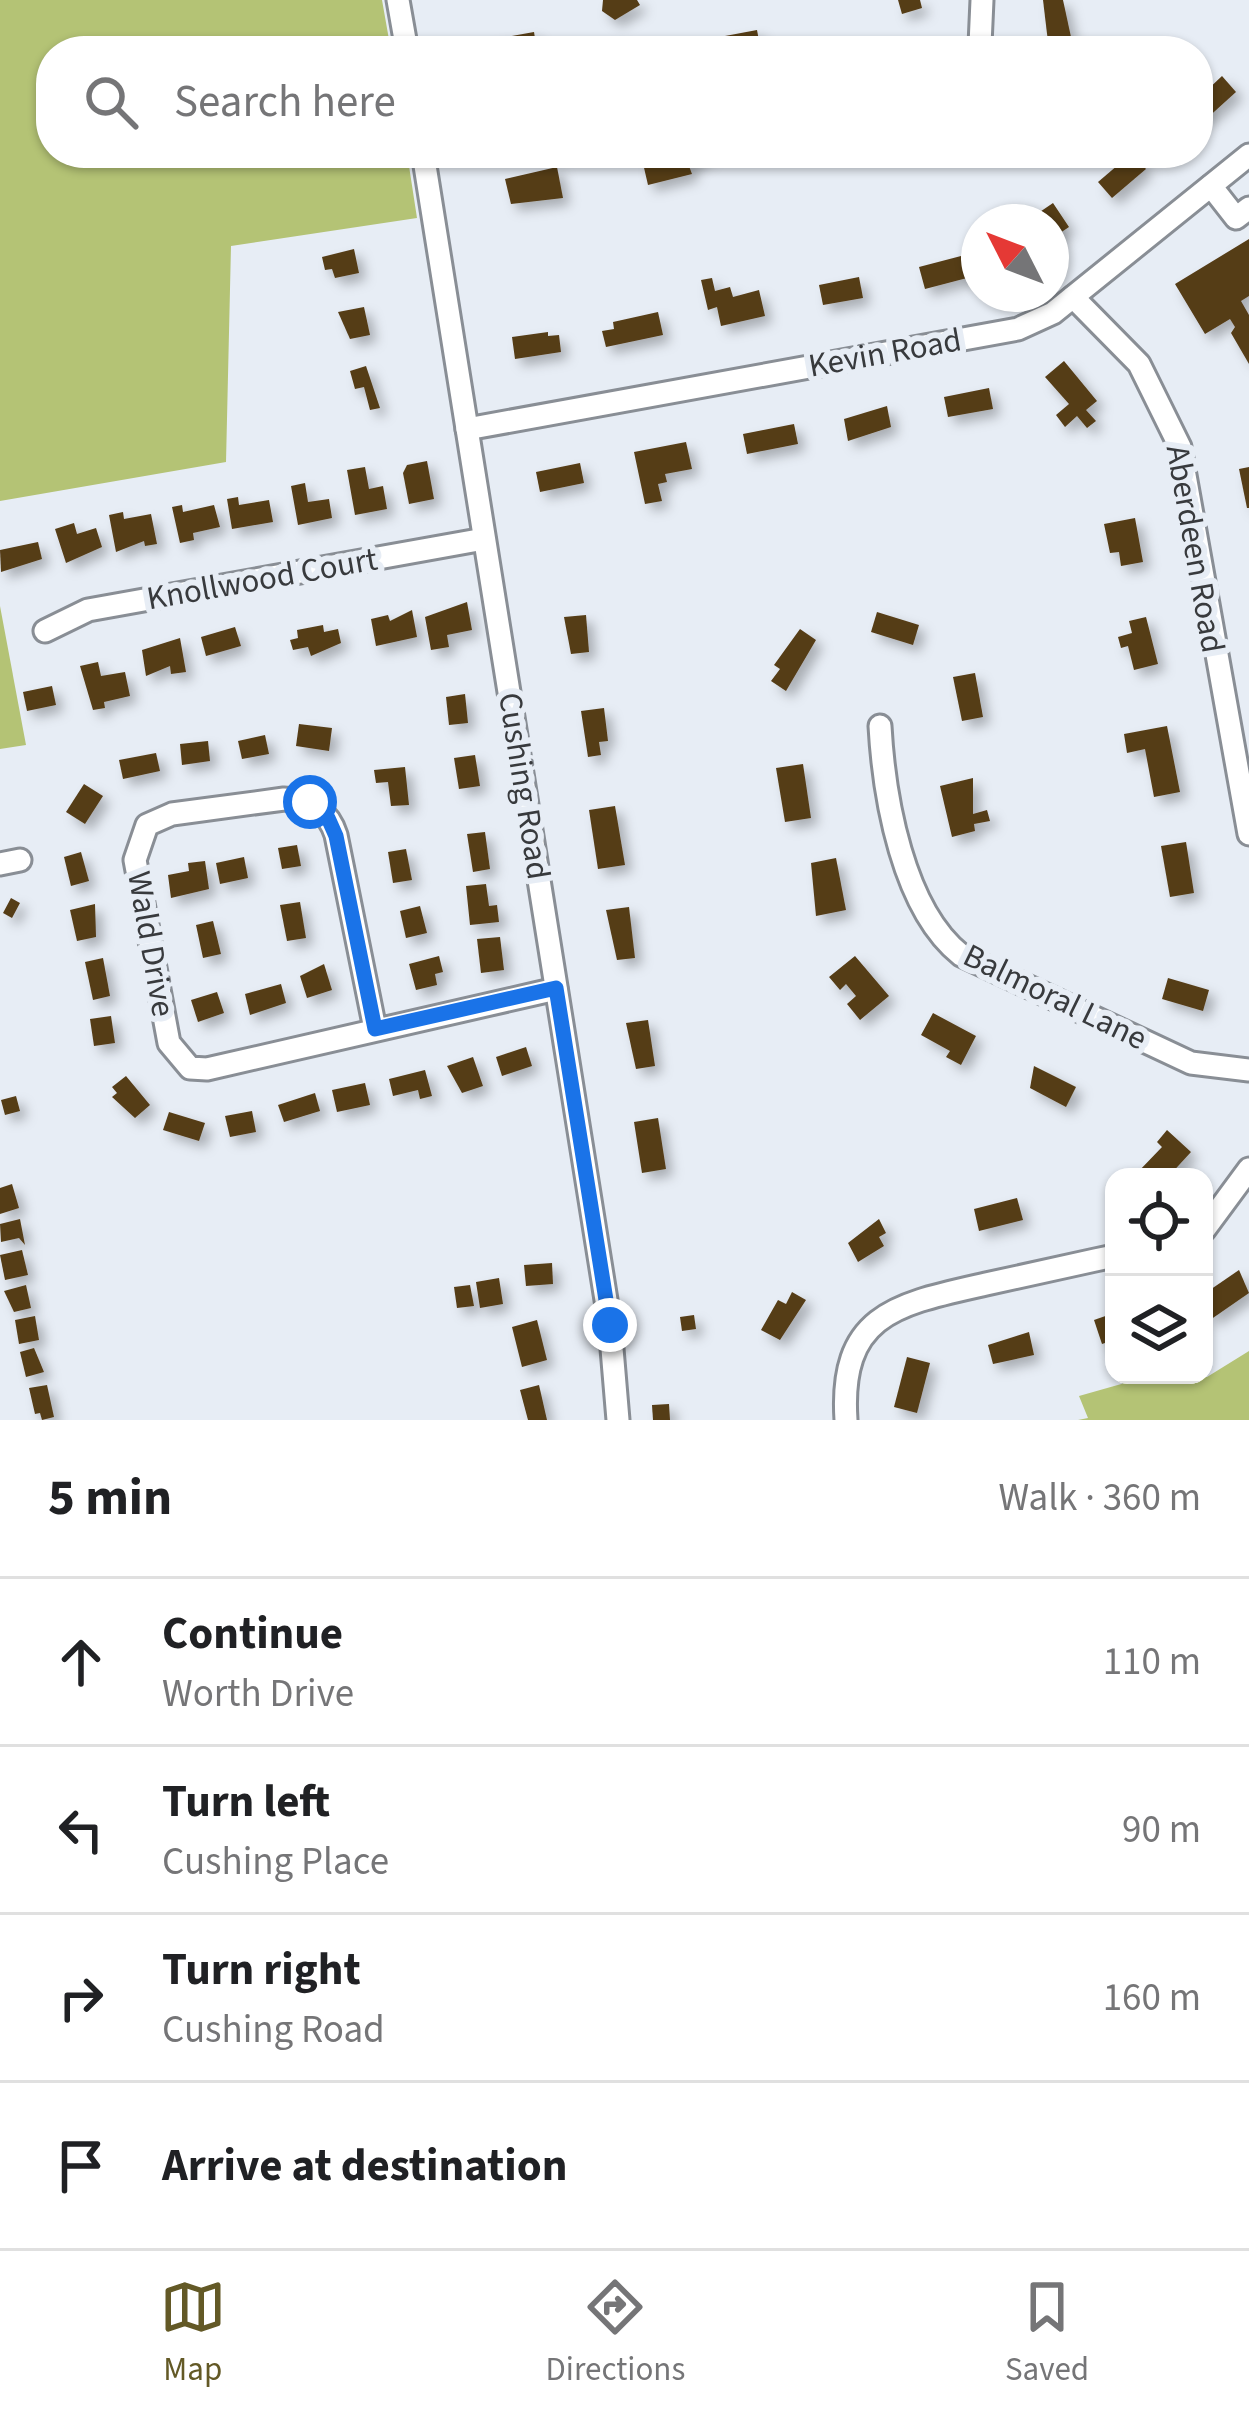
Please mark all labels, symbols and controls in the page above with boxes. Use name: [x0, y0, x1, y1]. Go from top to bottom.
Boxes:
search box: [36, 36, 1213, 168]
icon: search: [78, 69, 144, 135]
text: Search here: [174, 70, 396, 134]
north arrow: [961, 204, 1069, 312]
street label: Kevin Road: [805, 316, 965, 390]
street label: Aberdeen Road: [1154, 441, 1236, 657]
street label: Knollwood Court: [143, 536, 381, 622]
street label: Cushing Road: [486, 689, 562, 883]
route start: [283, 775, 337, 829]
street label: Wald Drive: [115, 868, 187, 1020]
street label: Balmoral Lane: [955, 932, 1155, 1062]
map controls: [1105, 1168, 1213, 1384]
button: locate: [1105, 1168, 1213, 1276]
button: layers: [1105, 1276, 1213, 1384]
route end: [583, 1298, 637, 1352]
text: 5 min: [48, 1462, 172, 1534]
text: Walk · 360 m: [998, 1470, 1201, 1526]
text: Continue: [162, 1602, 343, 1666]
icon: ahead: [48, 1629, 114, 1695]
text: 110 m: [1103, 1634, 1201, 1690]
text: Worth Drive: [162, 1666, 354, 1722]
text: Turn left: [162, 1770, 330, 1834]
icon: left: [48, 1797, 114, 1863]
text: 90 m: [1122, 1802, 1201, 1858]
text: Cushing Place: [162, 1834, 389, 1890]
text: Turn right: [162, 1938, 361, 2002]
icon: right: [48, 1965, 114, 2031]
text: 160 m: [1103, 1970, 1201, 2026]
text: Cushing Road: [162, 2002, 385, 2058]
icon: arrive: [48, 2133, 114, 2199]
text: Arrive at destination: [162, 2134, 567, 2198]
tab: Map: [160, 2274, 226, 2393]
tab: Directions: [546, 2274, 685, 2393]
tab: Saved: [1005, 2274, 1089, 2393]

